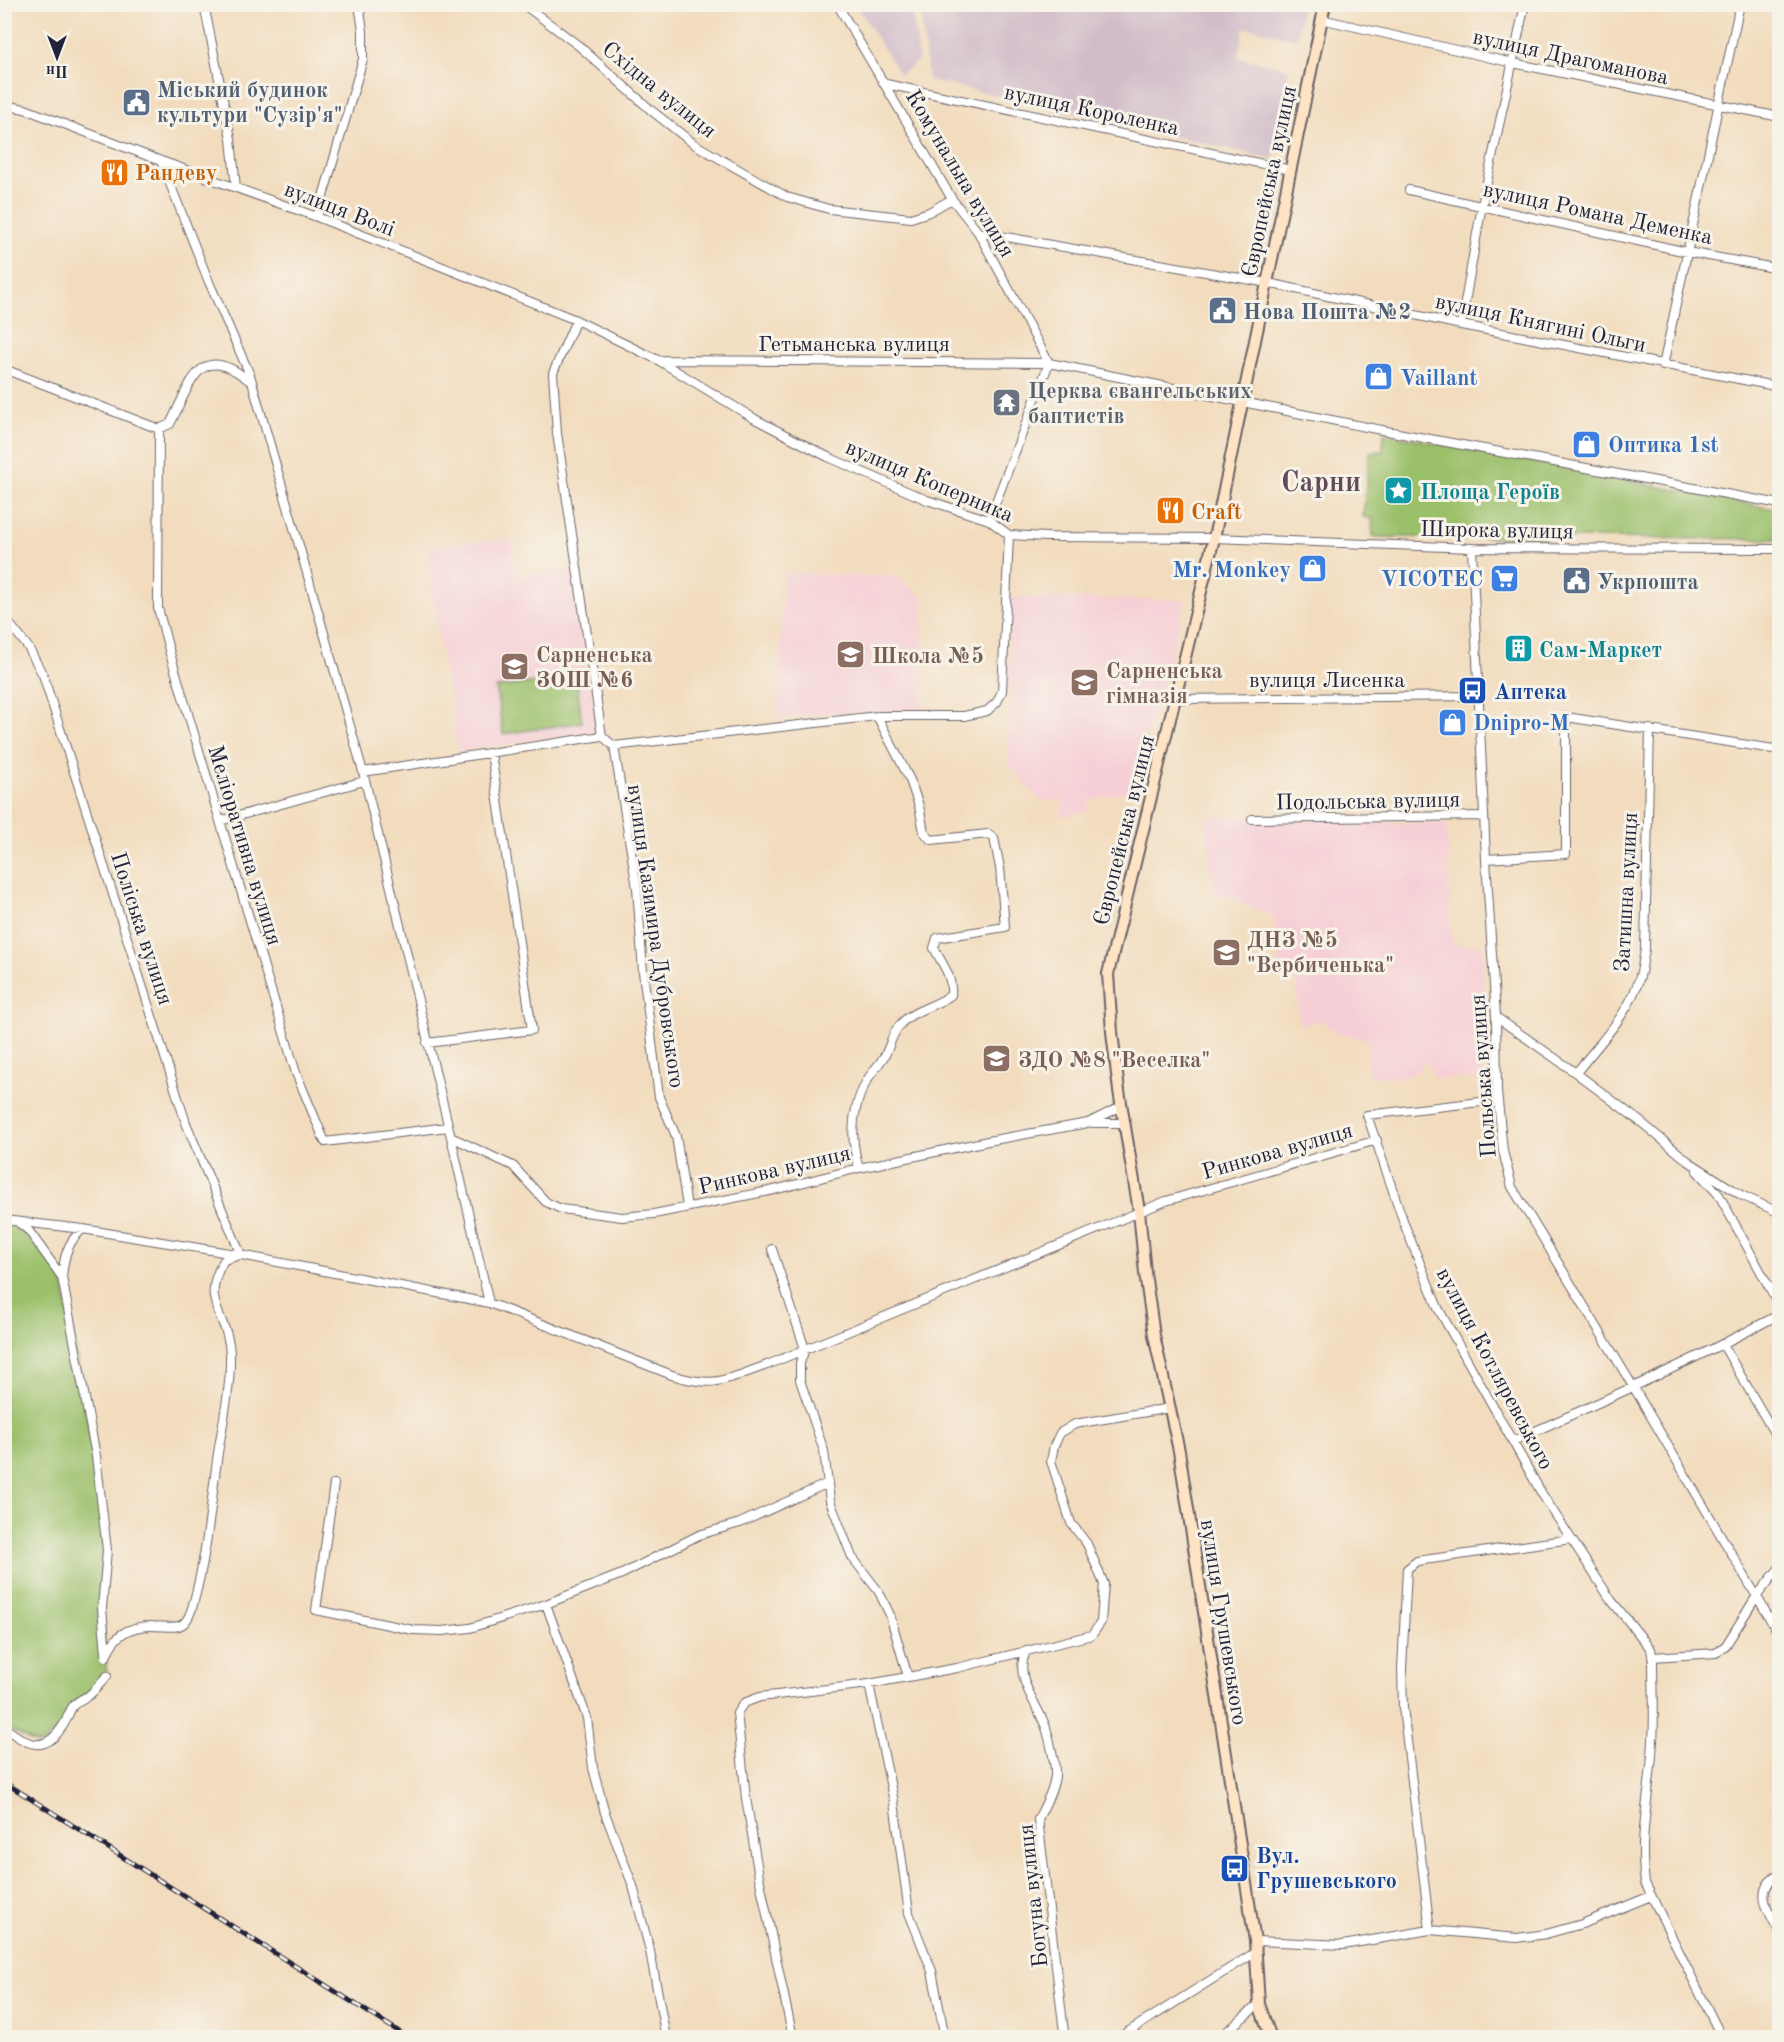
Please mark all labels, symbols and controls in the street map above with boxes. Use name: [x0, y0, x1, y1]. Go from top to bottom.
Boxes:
street label: вулиця Драгоманова: [1471, 26, 1671, 89]
north arrow: [27, 27, 87, 87]
street label: Східна вулиця: [598, 38, 720, 143]
text: Пн: [46, 62, 68, 78]
place label: Міський будинок культури "Сузір'я": [157, 80, 342, 127]
street label: вулиця Короленка: [1002, 82, 1181, 140]
street label: Європейська вулиця: [1239, 84, 1301, 279]
public building icon: Міський будинок культури "Сузір'я": [120, 86, 152, 118]
street label: Комунальна вулиця: [901, 87, 1018, 262]
restaurant icon: Рандеву: [98, 156, 130, 188]
place label: Рандеву: [135, 163, 218, 185]
street label: вулиця Волі: [281, 179, 398, 241]
street label: вулиця Романа Деменка: [1481, 179, 1714, 249]
street label: вулиця Княгині Ольги: [1433, 291, 1648, 357]
public building icon: Нова Пошта №2: [1206, 295, 1238, 327]
place label: Нова Пошта №2: [1243, 302, 1411, 324]
street label: Гетьманська вулиця: [758, 334, 950, 356]
shop icon: Vaillant: [1363, 361, 1395, 393]
place label: Vaillant: [1400, 368, 1478, 390]
place label: Церква євангельських баптистів: [1028, 381, 1252, 428]
temple icon: Церква євангельських баптистів: [991, 387, 1023, 419]
shop icon: Оптика 1st: [1571, 428, 1603, 460]
place label: Оптика 1st: [1608, 435, 1718, 457]
street label: вулиця Коперника: [842, 437, 1016, 527]
district label: Сарни: [1281, 469, 1361, 498]
place icon: Площа Героїв: [1383, 475, 1415, 507]
place label: Площа Героїв: [1420, 482, 1560, 504]
restaurant icon: Craft: [1154, 495, 1186, 527]
place label: Craft: [1191, 502, 1242, 524]
street label: Широка вулиця: [1420, 519, 1574, 543]
shop icon: Mr. Monkey: [1296, 553, 1328, 585]
place label: Mr. Monkey: [1172, 560, 1291, 582]
supermarket icon: VICOTEC: [1488, 562, 1520, 594]
public building icon: Укрпошта: [1560, 565, 1592, 597]
place label: VICOTEC: [1381, 569, 1483, 591]
place label: Укрпошта: [1597, 572, 1699, 594]
building icon: Сам-Маркет: [1502, 633, 1534, 665]
school or university icon: Школа №5: [835, 639, 867, 671]
place label: Сам-Маркет: [1539, 640, 1662, 662]
place label: Сарненська ЗОШ №6: [536, 645, 653, 692]
place label: Школа №5: [872, 646, 984, 668]
school or university icon: Сарненська ЗОШ №6: [499, 651, 531, 683]
place label: Сарненська гімназія: [1106, 661, 1223, 708]
school or university icon: Сарненська гімназія: [1069, 667, 1101, 699]
street label: вулиця Лисенка: [1249, 670, 1405, 692]
bus stop icon: Аптека: [1457, 675, 1489, 707]
place label: Аптека: [1494, 682, 1567, 704]
shop icon: Dnipro-M: [1436, 706, 1468, 738]
place label: Dnipro-M: [1473, 713, 1569, 735]
street label: Європейська вулиця: [1091, 733, 1159, 928]
street label: Меліоративна вулиця: [203, 743, 285, 948]
street label: вулиця Казимира Дубровського: [623, 783, 687, 1090]
street label: Подольська вулиця: [1275, 789, 1461, 815]
street label: Затишна вулиця: [1612, 812, 1642, 973]
street label: Поліська вулиця: [106, 849, 176, 1008]
place label: ДНЗ №5 "Вербиченька": [1247, 930, 1394, 977]
school or university icon: ДНЗ №5 "Вербиченька": [1210, 936, 1242, 968]
street label: Польська вулиця: [1467, 993, 1501, 1158]
school or university icon: ЗДО №8 "Веселка": [981, 1043, 1013, 1075]
place label: ЗДО №8 "Веселка": [1018, 1050, 1210, 1072]
street label: Ринкова вулиця: [1200, 1120, 1355, 1184]
street label: Ринкова вулиця: [696, 1143, 853, 1199]
street label: вулиця Котляревського: [1432, 1264, 1557, 1474]
street label: вулиця Грушевського: [1196, 1518, 1250, 1727]
street label: Богуна вулиця: [1016, 1823, 1052, 1969]
place label: Вул. Грушевського: [1256, 1846, 1397, 1893]
bus stop icon: Вул. Грушевського: [1219, 1852, 1251, 1884]

